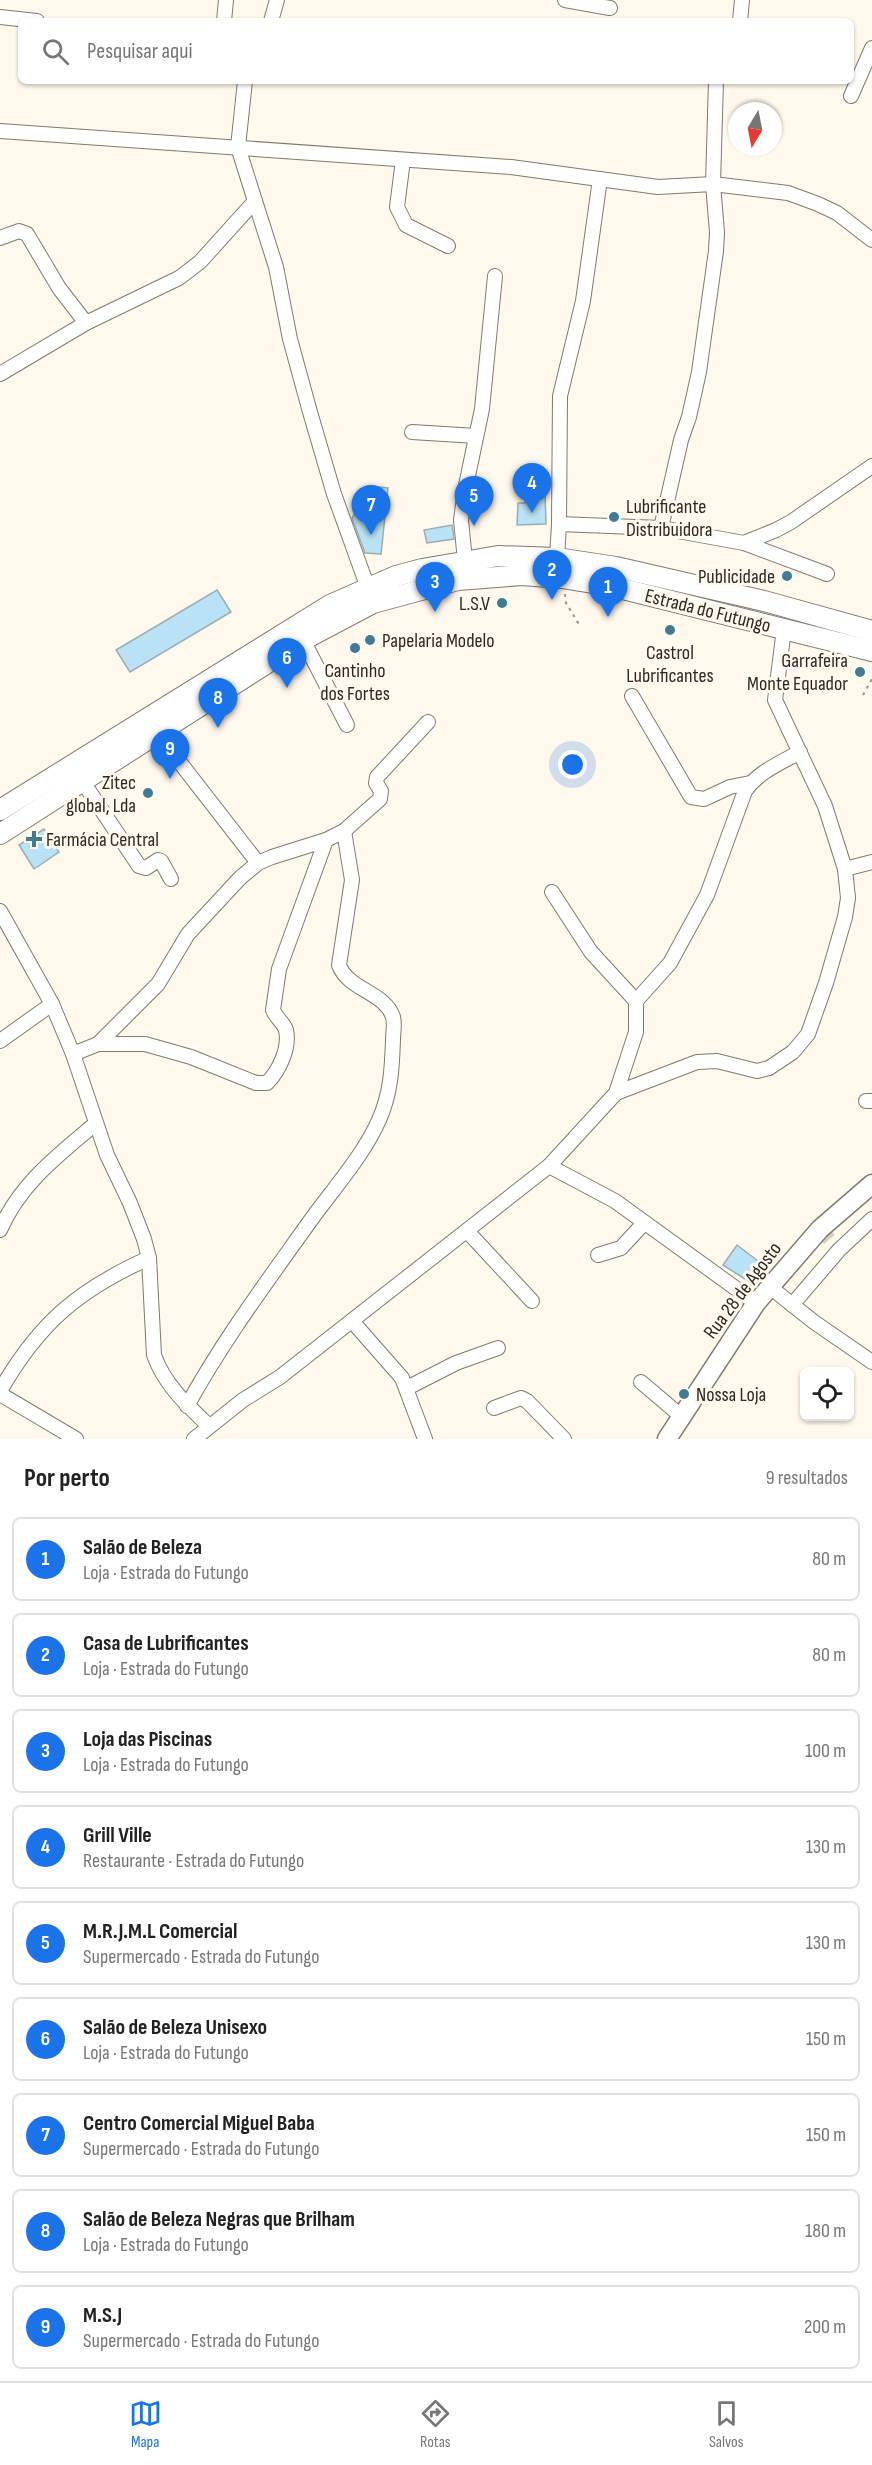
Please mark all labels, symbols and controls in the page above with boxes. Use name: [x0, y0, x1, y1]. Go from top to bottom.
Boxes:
search box: [18, 18, 854, 84]
icon: search: [39, 35, 72, 68]
text: Pesquisar aqui: [87, 38, 192, 65]
north arrow: [728, 102, 782, 156]
pin: 4: [512, 464, 552, 513]
pin: 5: [454, 476, 494, 526]
pin: 7: [352, 486, 391, 535]
place label: Lubrificante Distribuidora: [626, 495, 712, 542]
marker: Lubrificante Distribuidora: [607, 510, 621, 524]
pin: 2: [532, 550, 572, 600]
pin: 3: [416, 562, 454, 612]
place label: Publicidade: [698, 565, 775, 589]
pin: 1: [588, 568, 628, 617]
marker: Publicidade: [780, 569, 794, 583]
street label: Estrada do Futungo: [642, 584, 773, 638]
place label: L.S.V: [459, 592, 490, 616]
marker: L.S.V: [495, 596, 509, 610]
marker: Castrol Lubrificantes: [663, 623, 677, 637]
place label: Papelaria Modelo: [382, 629, 495, 653]
marker: Papelaria Modelo: [363, 633, 377, 647]
pin: 6: [268, 638, 306, 688]
marker: Cantinho dos Fortes: [348, 641, 362, 655]
place label: Castrol Lubrificantes: [626, 641, 714, 688]
place label: Garrafeira Monte Equador: [747, 649, 848, 696]
place label: Cantinho dos Fortes: [320, 659, 390, 706]
marker: Garrafeira Monte Equador: [853, 665, 867, 679]
pin: 8: [198, 678, 238, 728]
pin: 9: [150, 730, 190, 779]
your location: [558, 750, 587, 779]
place label: Zitec global, Lda: [66, 771, 136, 818]
marker: Zitec global, Lda: [141, 786, 155, 800]
place label: Farmácia Central: [46, 828, 159, 852]
marker: Farmácia Central: [27, 832, 41, 846]
street label: Rua 28 de Agosto: [699, 1238, 787, 1344]
map controls: [800, 1367, 854, 1421]
button: locate: [800, 1367, 854, 1421]
place label: Nossa Loja: [696, 1383, 766, 1407]
marker: Nossa Loja: [677, 1387, 691, 1401]
text: Por perto: [24, 1463, 110, 1494]
text: 9 resultados: [766, 1466, 848, 1490]
text: Salão de Beleza: [83, 1534, 202, 1561]
text: 1: [42, 1547, 49, 1571]
text: 80 m: [812, 1547, 846, 1571]
text: Loja · Estrada do Futungo: [83, 1561, 249, 1585]
text: Casa de Lubrificantes: [83, 1630, 249, 1657]
text: 2: [41, 1643, 50, 1667]
text: 80 m: [812, 1643, 846, 1667]
text: Loja · Estrada do Futungo: [83, 1657, 249, 1681]
text: Loja das Piscinas: [83, 1726, 212, 1753]
text: 3: [41, 1739, 50, 1763]
text: 100 m: [805, 1739, 846, 1763]
text: Loja · Estrada do Futungo: [83, 1753, 249, 1777]
text: Grill Ville: [83, 1822, 152, 1849]
text: 4: [41, 1835, 50, 1859]
text: 130 m: [806, 1835, 846, 1859]
text: Restaurante · Estrada do Futungo: [83, 1849, 304, 1873]
text: M.R.J.M.L Comercial: [83, 1918, 238, 1945]
text: 5: [41, 1931, 50, 1955]
text: 130 m: [806, 1931, 846, 1955]
text: Supermercado · Estrada do Futungo: [83, 1945, 320, 1969]
text: Salão de Beleza Unisexo: [83, 2014, 267, 2041]
text: 6: [41, 2027, 50, 2051]
text: 150 m: [806, 2027, 846, 2051]
text: Loja · Estrada do Futungo: [83, 2041, 249, 2065]
text: Centro Comercial Miguel Baba: [83, 2110, 315, 2137]
text: 7: [41, 2123, 50, 2147]
text: 150 m: [806, 2123, 846, 2147]
text: Supermercado · Estrada do Futungo: [83, 2137, 320, 2161]
text: Salão de Beleza Negras que Brilham: [83, 2206, 355, 2233]
text: 8: [41, 2219, 50, 2243]
text: 180 m: [805, 2219, 846, 2243]
text: Loja · Estrada do Futungo: [83, 2233, 249, 2257]
text: M.S.J: [83, 2302, 122, 2329]
text: 9: [41, 2315, 50, 2339]
text: 200 m: [804, 2315, 846, 2339]
text: Supermercado · Estrada do Futungo: [83, 2329, 320, 2353]
tab: Mapa: [129, 2397, 162, 2452]
tab: Rotas: [419, 2397, 452, 2452]
tab: Salvos: [709, 2397, 743, 2452]

